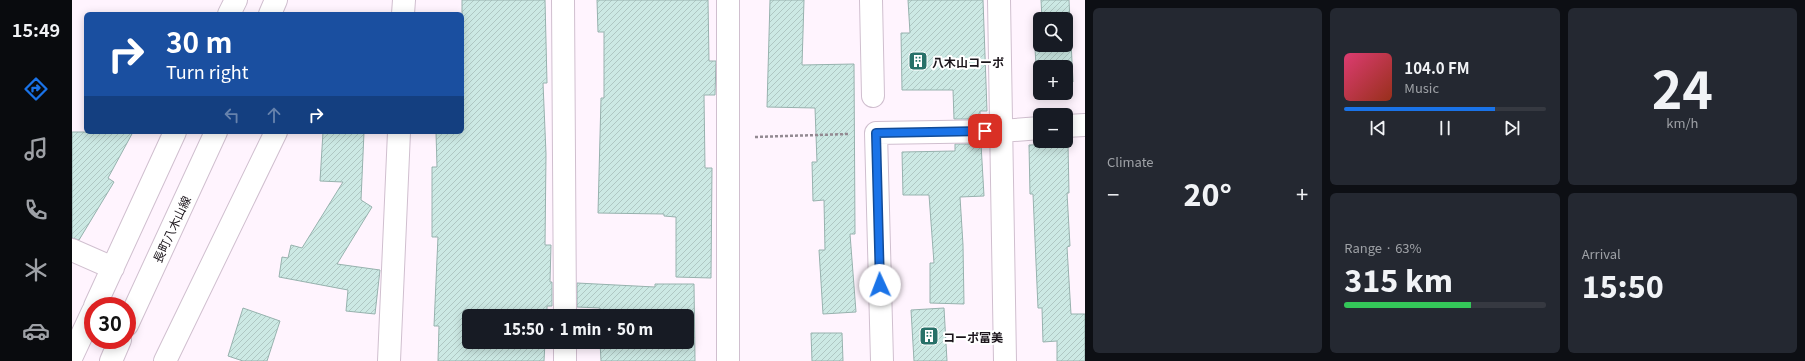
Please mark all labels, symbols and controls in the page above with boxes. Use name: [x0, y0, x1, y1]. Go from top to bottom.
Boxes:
map controls: [1033, 12, 1073, 148]
button: search: [1033, 12, 1073, 52]
text: 15:49: [12, 16, 60, 42]
text: 30 m: [166, 21, 232, 61]
icon: right: [100, 28, 152, 80]
text: 24: [1652, 49, 1713, 124]
building icon: 八木山コーポ: [907, 50, 929, 72]
place label: 八木山コーポ: [932, 53, 1004, 70]
text: 104.0 FM: [1404, 57, 1470, 78]
text: Turn right: [166, 58, 249, 84]
button: +: [1033, 60, 1073, 100]
icon: directions: [22, 75, 50, 103]
text: Music: [1404, 78, 1439, 97]
icon: left: [221, 104, 243, 126]
icon: ahead: [263, 104, 285, 126]
icon: right: [305, 104, 327, 126]
button: −: [1033, 108, 1073, 148]
text: km/h: [1666, 113, 1698, 132]
pin: [968, 114, 1002, 148]
icon: previous: [1367, 117, 1389, 139]
icon: pause: [1434, 117, 1456, 139]
icon: next: [1501, 117, 1523, 139]
icon: arrive: [974, 120, 996, 142]
icon: music: [22, 135, 50, 163]
text: Climate: [1107, 152, 1154, 171]
text: 20°: [1183, 171, 1232, 215]
text: −: [1107, 177, 1119, 209]
text: +: [1296, 177, 1308, 209]
street label: 長町八木山線: [148, 193, 194, 265]
icon: phone: [22, 196, 50, 224]
text: Range · 63%: [1344, 238, 1422, 257]
text: Arrival: [1582, 244, 1621, 263]
icon: climate: [22, 256, 50, 284]
text: 315 km: [1344, 257, 1453, 301]
text: 15:50: [1582, 263, 1664, 307]
position arrow: [859, 264, 901, 306]
speed limit sign: 30: [84, 297, 136, 349]
icon: car: [22, 317, 50, 345]
text: 15:50 · 1 min · 50 m: [503, 318, 653, 339]
building icon: コーポ富美: [918, 325, 940, 347]
place label: コーポ富美: [943, 328, 1003, 345]

